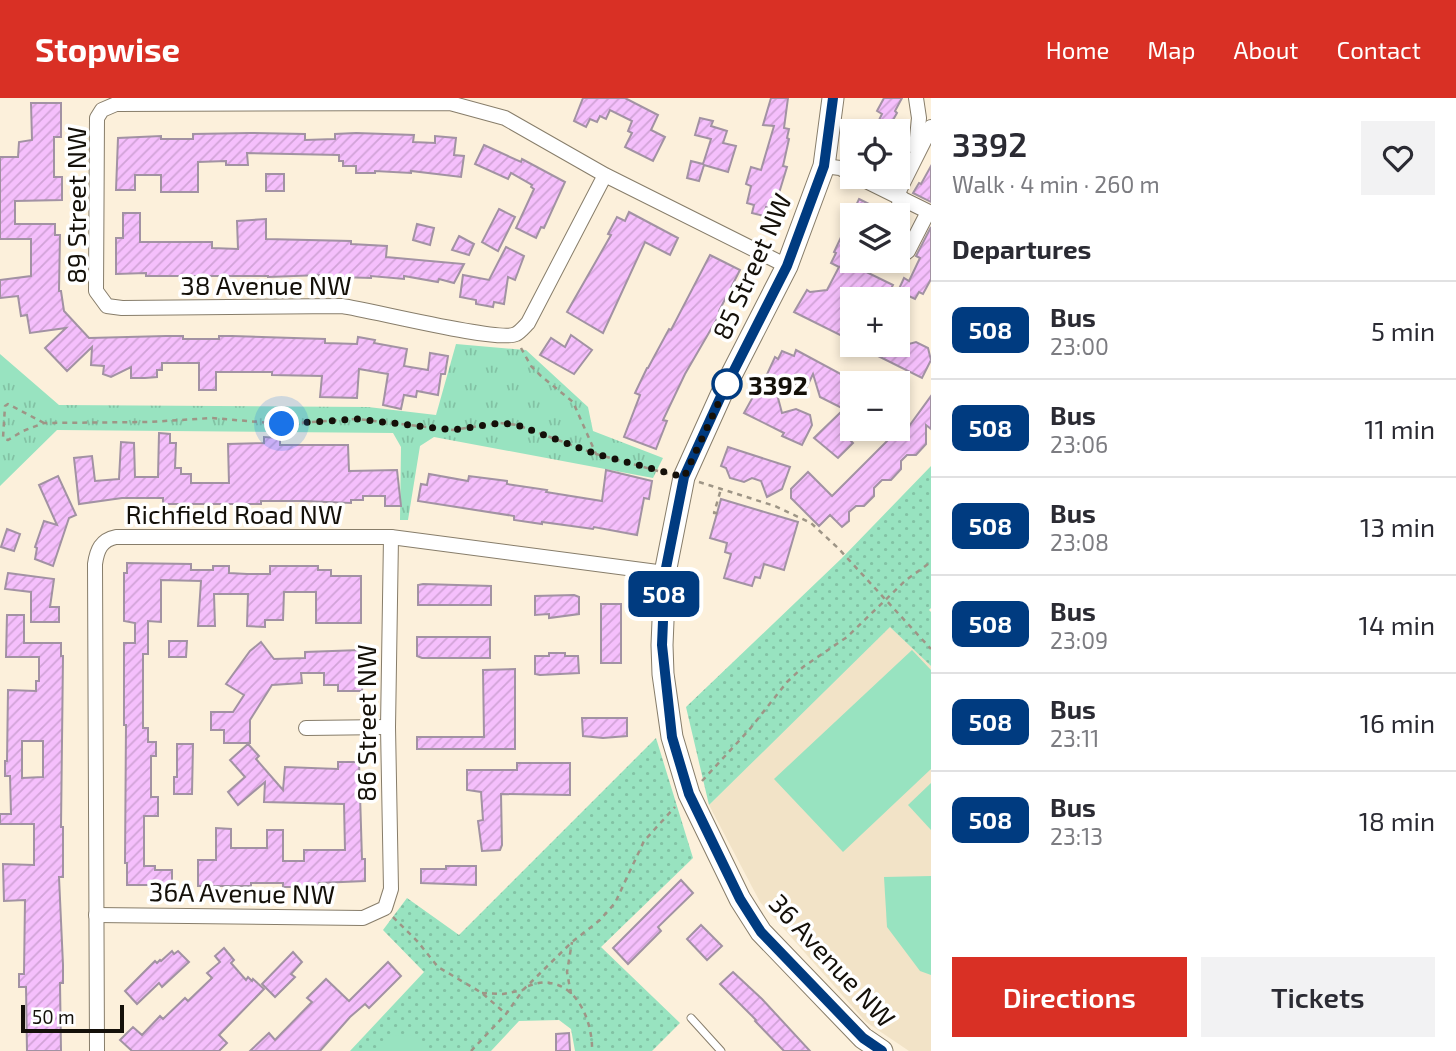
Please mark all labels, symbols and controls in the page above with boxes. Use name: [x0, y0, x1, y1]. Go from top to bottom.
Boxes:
text: Stopwise: [35, 29, 180, 69]
text: Home: [1046, 35, 1109, 64]
text: Map: [1147, 35, 1195, 64]
text: About: [1233, 35, 1299, 64]
text: Contact: [1337, 35, 1421, 64]
map controls: [840, 119, 910, 441]
button: locate: [840, 119, 910, 189]
button: heart: [1361, 121, 1435, 195]
text: 3392: [952, 124, 1027, 164]
street label: 89 Street NW: [60, 126, 91, 284]
text: Walk · 4 min · 260 m: [952, 170, 1160, 198]
street label: 85 Street NW: [705, 188, 797, 344]
button: layers: [840, 203, 910, 273]
text: Departures: [952, 233, 1091, 264]
street label: 38 Avenue NW: [180, 269, 352, 300]
button: +: [840, 287, 910, 357]
text: Bus: [1050, 301, 1096, 332]
text: 508: [969, 315, 1012, 344]
text: 5 min: [1371, 315, 1435, 346]
text: 23:00: [1050, 332, 1109, 360]
marker: 3392: [712, 369, 742, 399]
place label: 3392: [748, 369, 808, 400]
button: −: [840, 371, 910, 441]
text: Bus: [1050, 399, 1096, 430]
your location: [264, 406, 299, 441]
text: 508: [969, 413, 1012, 442]
text: 11 min: [1364, 413, 1435, 444]
text: 23:06: [1050, 430, 1108, 458]
text: Bus: [1050, 497, 1096, 528]
street label: Richfield Road NW: [125, 498, 343, 529]
text: 508: [969, 511, 1012, 540]
text: 13 min: [1360, 511, 1435, 542]
text: 23:08: [1050, 528, 1109, 556]
line badge: 508: [624, 571, 704, 617]
text: 508: [642, 579, 686, 608]
text: Bus: [1050, 595, 1096, 626]
text: 508: [969, 609, 1012, 638]
text: 14 min: [1359, 609, 1435, 640]
text: 23:09: [1050, 626, 1108, 654]
street label: 86 Street NW: [350, 644, 381, 802]
text: Bus: [1050, 693, 1096, 724]
text: 508: [969, 707, 1012, 736]
text: 16 min: [1360, 707, 1435, 738]
text: 23:11: [1050, 724, 1099, 752]
text: Bus: [1050, 791, 1096, 822]
text: 508: [969, 805, 1012, 834]
text: 18 min: [1359, 805, 1435, 836]
text: 23:13: [1050, 822, 1103, 850]
street label: 36A Avenue NW: [149, 875, 335, 909]
street label: 36 Avenue NW: [764, 887, 902, 1033]
button: Directions: [952, 957, 1187, 1037]
button: Tickets: [1201, 957, 1435, 1037]
scale bar: [21, 1002, 124, 1034]
text: 50 m: [32, 1005, 75, 1028]

